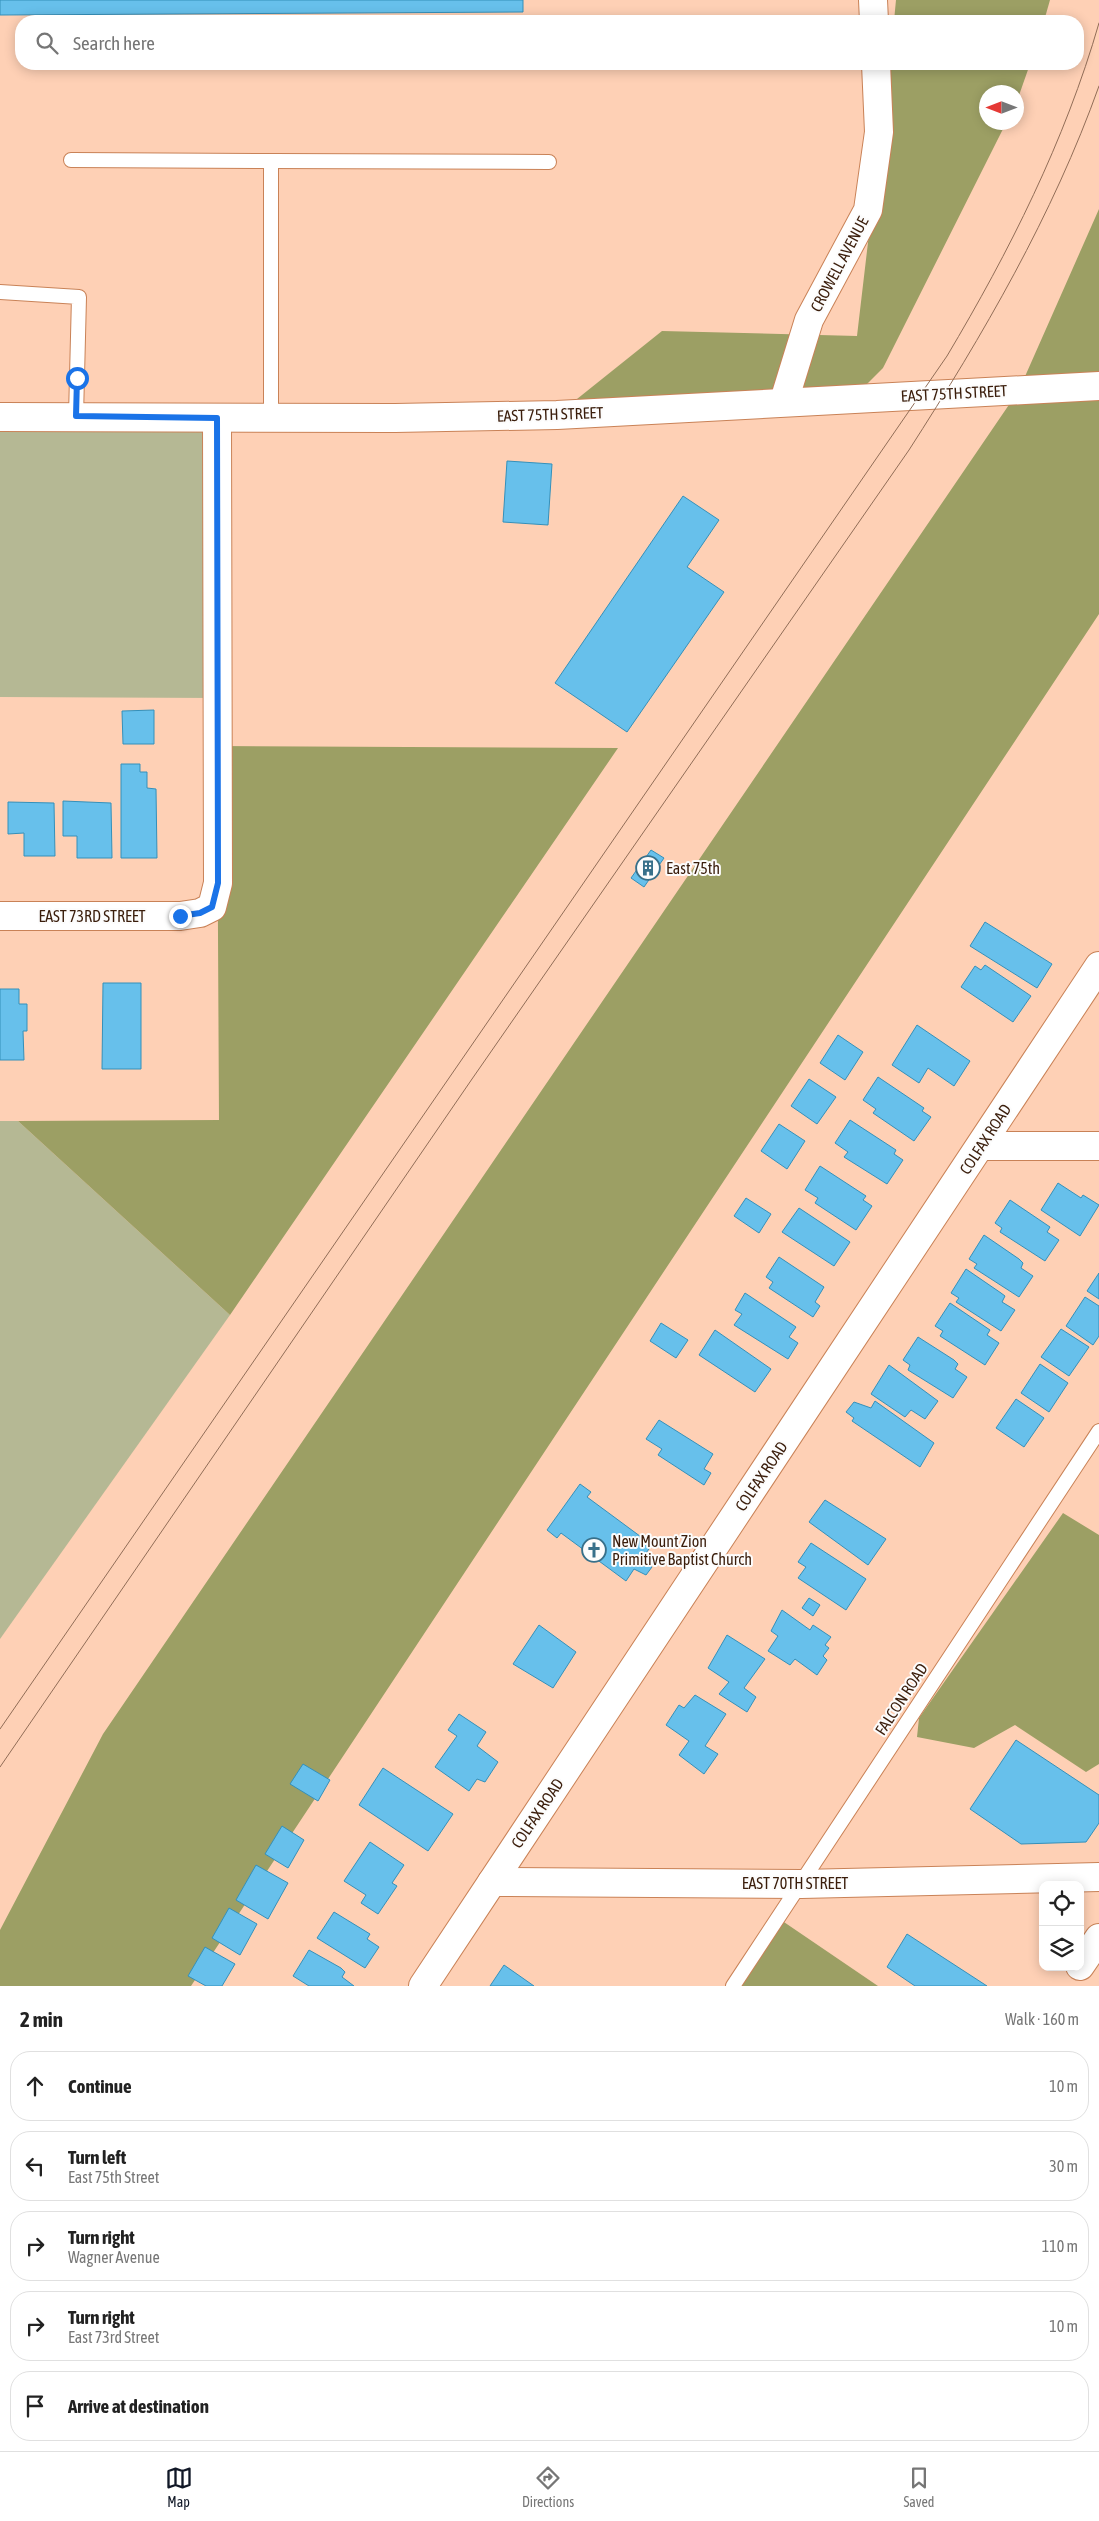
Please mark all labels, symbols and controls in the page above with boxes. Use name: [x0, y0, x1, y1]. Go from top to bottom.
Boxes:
search box: [15, 15, 1084, 70]
icon: search: [33, 29, 61, 57]
text: Search here: [73, 32, 155, 54]
north arrow: [979, 85, 1024, 130]
street label: CROWELL AVENUE: [806, 213, 872, 315]
route start: [66, 367, 89, 390]
street label: EAST 75TH STREET: [900, 381, 1008, 405]
street label: EAST 75TH STREET: [496, 403, 604, 425]
building icon: East 75th: [635, 855, 661, 881]
place label: East 75th: [666, 859, 720, 877]
route end: [169, 905, 192, 928]
street label: EAST 73RD STREET: [38, 907, 146, 925]
street label: COLFAX ROAD: [956, 1101, 1014, 1177]
street label: COLFAX ROAD: [731, 1438, 791, 1514]
place label: New Mount Zion Primitive Baptist Church: [612, 1532, 752, 1569]
church icon: New Mount Zion Primitive Baptist Church: [581, 1537, 607, 1563]
street label: FALCON ROAD: [871, 1660, 931, 1738]
street label: COLFAX ROAD: [507, 1775, 567, 1851]
street label: EAST 70TH STREET: [742, 1874, 848, 1892]
map controls: [1039, 1881, 1084, 1971]
button: locate: [1039, 1881, 1084, 1926]
button: layers: [1039, 1926, 1084, 1971]
text: 2 min: [20, 2007, 63, 2031]
text: Walk · 160 m: [1005, 2010, 1079, 2028]
icon: ahead: [21, 2072, 49, 2100]
text: Continue: [68, 2075, 132, 2097]
text: 10 m: [1049, 2077, 1078, 2095]
text: Turn left: [68, 2146, 126, 2168]
icon: left: [21, 2152, 49, 2180]
text: 30 m: [1049, 2157, 1078, 2175]
text: East 75th Street: [68, 2168, 159, 2186]
text: Turn right: [68, 2226, 135, 2248]
icon: right: [21, 2232, 49, 2260]
text: 110 m: [1042, 2237, 1078, 2255]
text: Wagner Avenue: [68, 2248, 160, 2266]
text: Turn right: [68, 2306, 135, 2328]
icon: right: [21, 2312, 49, 2340]
text: 10 m: [1049, 2317, 1078, 2335]
text: East 73rd Street: [68, 2328, 159, 2346]
icon: arrive: [21, 2392, 49, 2420]
text: Arrive at destination: [68, 2395, 209, 2417]
tab: Map: [165, 2464, 193, 2510]
tab: Directions: [522, 2464, 574, 2510]
tab: Saved: [903, 2464, 934, 2510]

